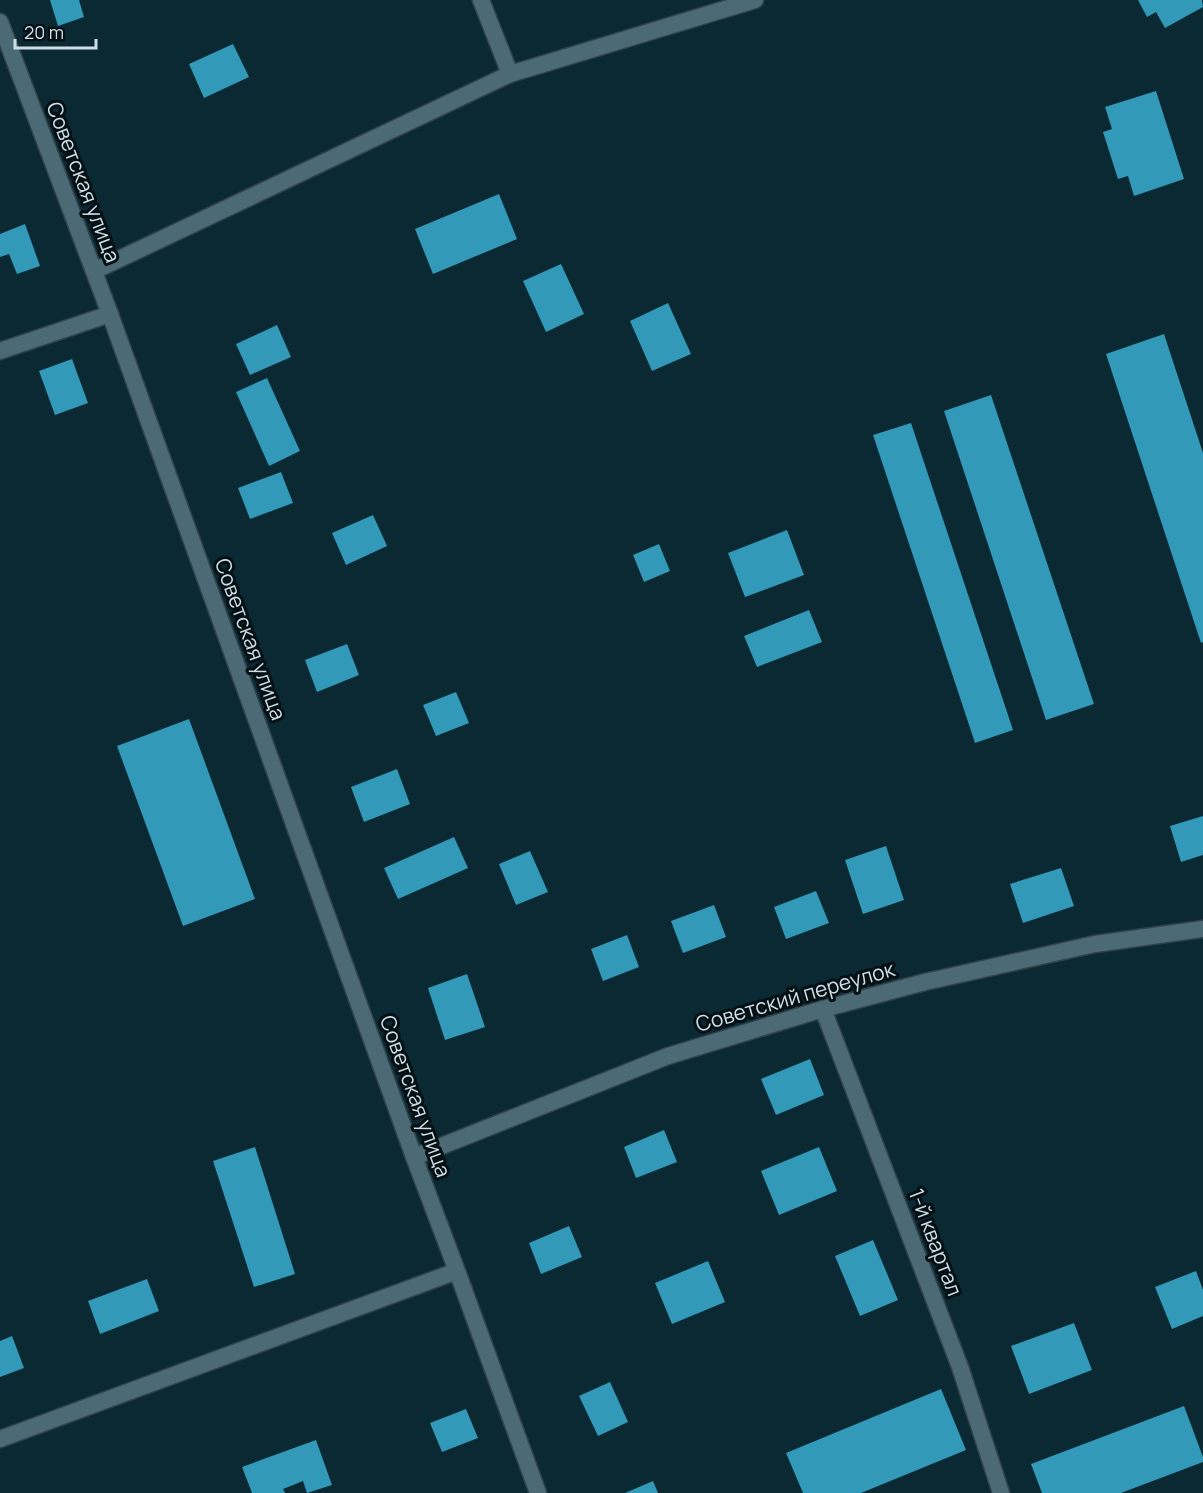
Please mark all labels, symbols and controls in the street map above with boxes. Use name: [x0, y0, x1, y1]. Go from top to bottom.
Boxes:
scale bar: [15, 12, 96, 50]
text: 20 m: [24, 20, 64, 44]
street label: Советская улица: [40, 98, 128, 266]
street label: Советская улица: [209, 554, 293, 724]
street label: Советский переулок: [692, 954, 898, 1038]
street label: Советская улица: [374, 1011, 458, 1181]
street label: 1-й квартал: [903, 1184, 969, 1300]

